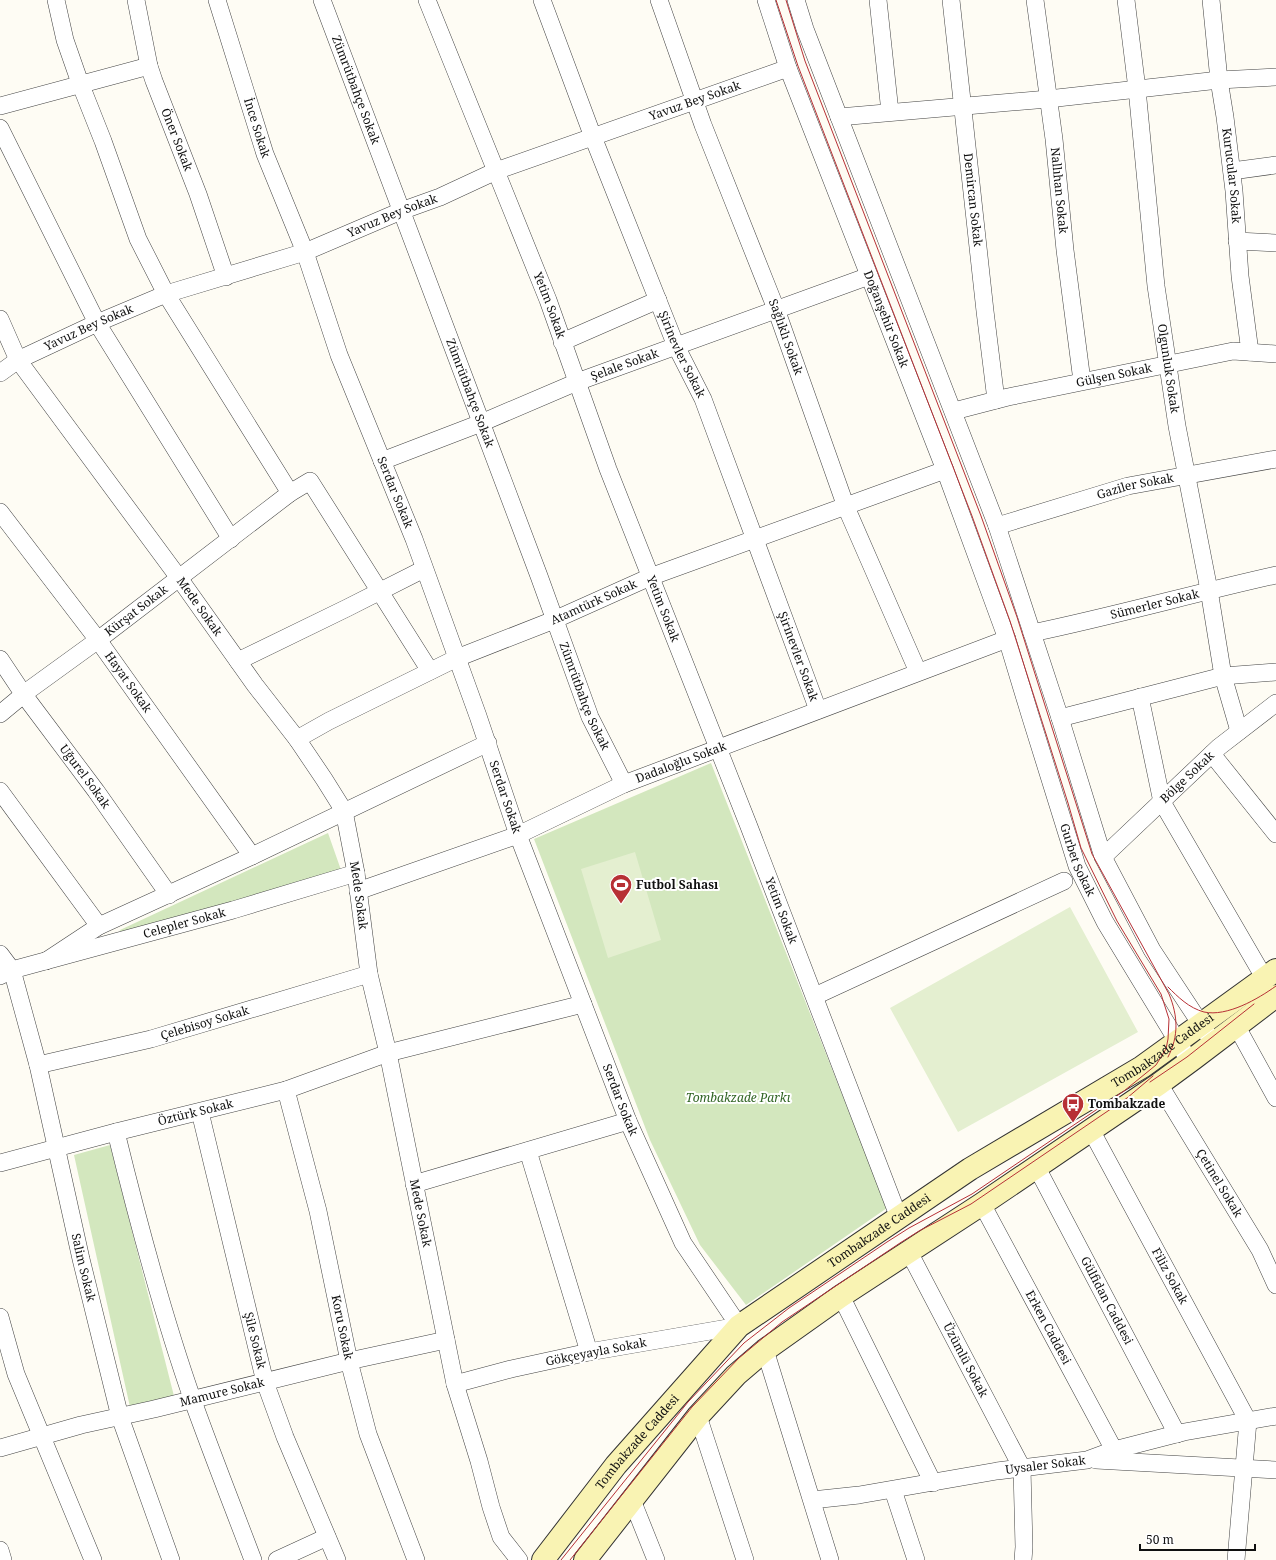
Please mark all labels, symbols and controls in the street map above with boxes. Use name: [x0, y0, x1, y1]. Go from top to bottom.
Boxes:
street label: Zümrütbahçe Sokak: [328, 33, 385, 147]
street label: Yavuz Bey Sokak: [646, 76, 744, 125]
street label: İnce Sokak: [240, 96, 275, 161]
street label: Öner Sokak: [157, 106, 198, 174]
street label: Kurucular Sokak: [1218, 127, 1245, 225]
street label: Nallıhan Sokak: [1047, 146, 1072, 235]
street label: Demircan Sokak: [960, 152, 987, 248]
street label: Yavuz Bey Sokak: [343, 189, 440, 241]
street label: Yetim Sokak: [529, 268, 570, 342]
street label: Doğanşehir Sokak: [860, 268, 914, 371]
street label: Sağlıklı Sokak: [765, 296, 808, 378]
street label: Yavuz Bey Sokak: [40, 299, 136, 355]
street label: Şirinevler Sokak: [655, 308, 710, 401]
street label: Olgunluk Sokak: [1154, 323, 1184, 415]
street label: Zümrütbahçe Sokak: [442, 336, 499, 451]
street label: Şelale Sokak: [588, 344, 662, 384]
street label: Gülşen Sokak: [1075, 359, 1154, 391]
street label: Serdar Sokak: [373, 454, 418, 531]
street label: Gaziler Sokak: [1095, 469, 1176, 503]
street label: Yetim Sokak: [642, 572, 685, 645]
street label: Mede Sokak: [173, 573, 227, 640]
street label: Atamtürk Sokak: [548, 575, 640, 629]
street label: Kürşat Sokak: [101, 580, 172, 640]
street label: Sümerler Sokak: [1108, 584, 1202, 623]
street label: Şirinevler Sokak: [774, 609, 823, 704]
street label: Zümrütbahçe Sokak: [556, 640, 615, 754]
street label: Hayat Sokak: [101, 648, 157, 717]
street label: Dadaloğlu Sokak: [633, 737, 729, 787]
street label: Uğurel Sokak: [56, 741, 115, 813]
street label: Bölge Sokak: [1156, 746, 1218, 807]
street label: Serdar Sokak: [486, 758, 526, 836]
street label: Gurbet Sokak: [1056, 821, 1100, 900]
street label: Mede Sokak: [346, 859, 372, 931]
sports icon: Futbol Sahası: [608, 872, 634, 905]
street label: Yetim Sokak: [761, 874, 802, 947]
place label: Futbol Sahası: [636, 876, 719, 893]
street label: Celepler Sokak: [141, 903, 228, 942]
street label: Çelebisoy Sokak: [158, 1001, 252, 1044]
street label: Tombakzade Caddesi: [1108, 1009, 1217, 1091]
street label: Serdar Sokak: [599, 1061, 643, 1139]
park label: Tombakzade Parkı: [686, 1089, 791, 1106]
bus stop icon: Tombakzade: [1060, 1091, 1086, 1124]
street label: Öztürk Sokak: [156, 1094, 236, 1129]
place label: Tombakzade: [1088, 1095, 1166, 1112]
street label: Çetinel Sokak: [1192, 1145, 1248, 1221]
street label: Mede Sokak: [406, 1178, 436, 1249]
street label: Tombakzade Caddesi: [824, 1189, 934, 1271]
street label: Salim Sokak: [68, 1232, 100, 1304]
street label: Filiz Sokak: [1148, 1245, 1193, 1308]
street label: Gülfidan Caddesi: [1077, 1253, 1138, 1348]
street label: Erken Caddesi: [1022, 1287, 1076, 1367]
street label: Koru Sokak: [328, 1293, 358, 1362]
street label: Şile Sokak: [240, 1310, 271, 1371]
street label: Üzümlü Sokak: [939, 1319, 993, 1401]
street label: Gökçeyayla Sokak: [544, 1333, 649, 1370]
street label: Mamure Sokak: [178, 1373, 267, 1410]
street label: Tombakzade Caddesi: [591, 1390, 683, 1493]
street label: Uysaler Sokak: [1004, 1451, 1087, 1478]
scale bar: [1140, 1526, 1255, 1552]
text: 50 m: [1146, 1531, 1174, 1548]

